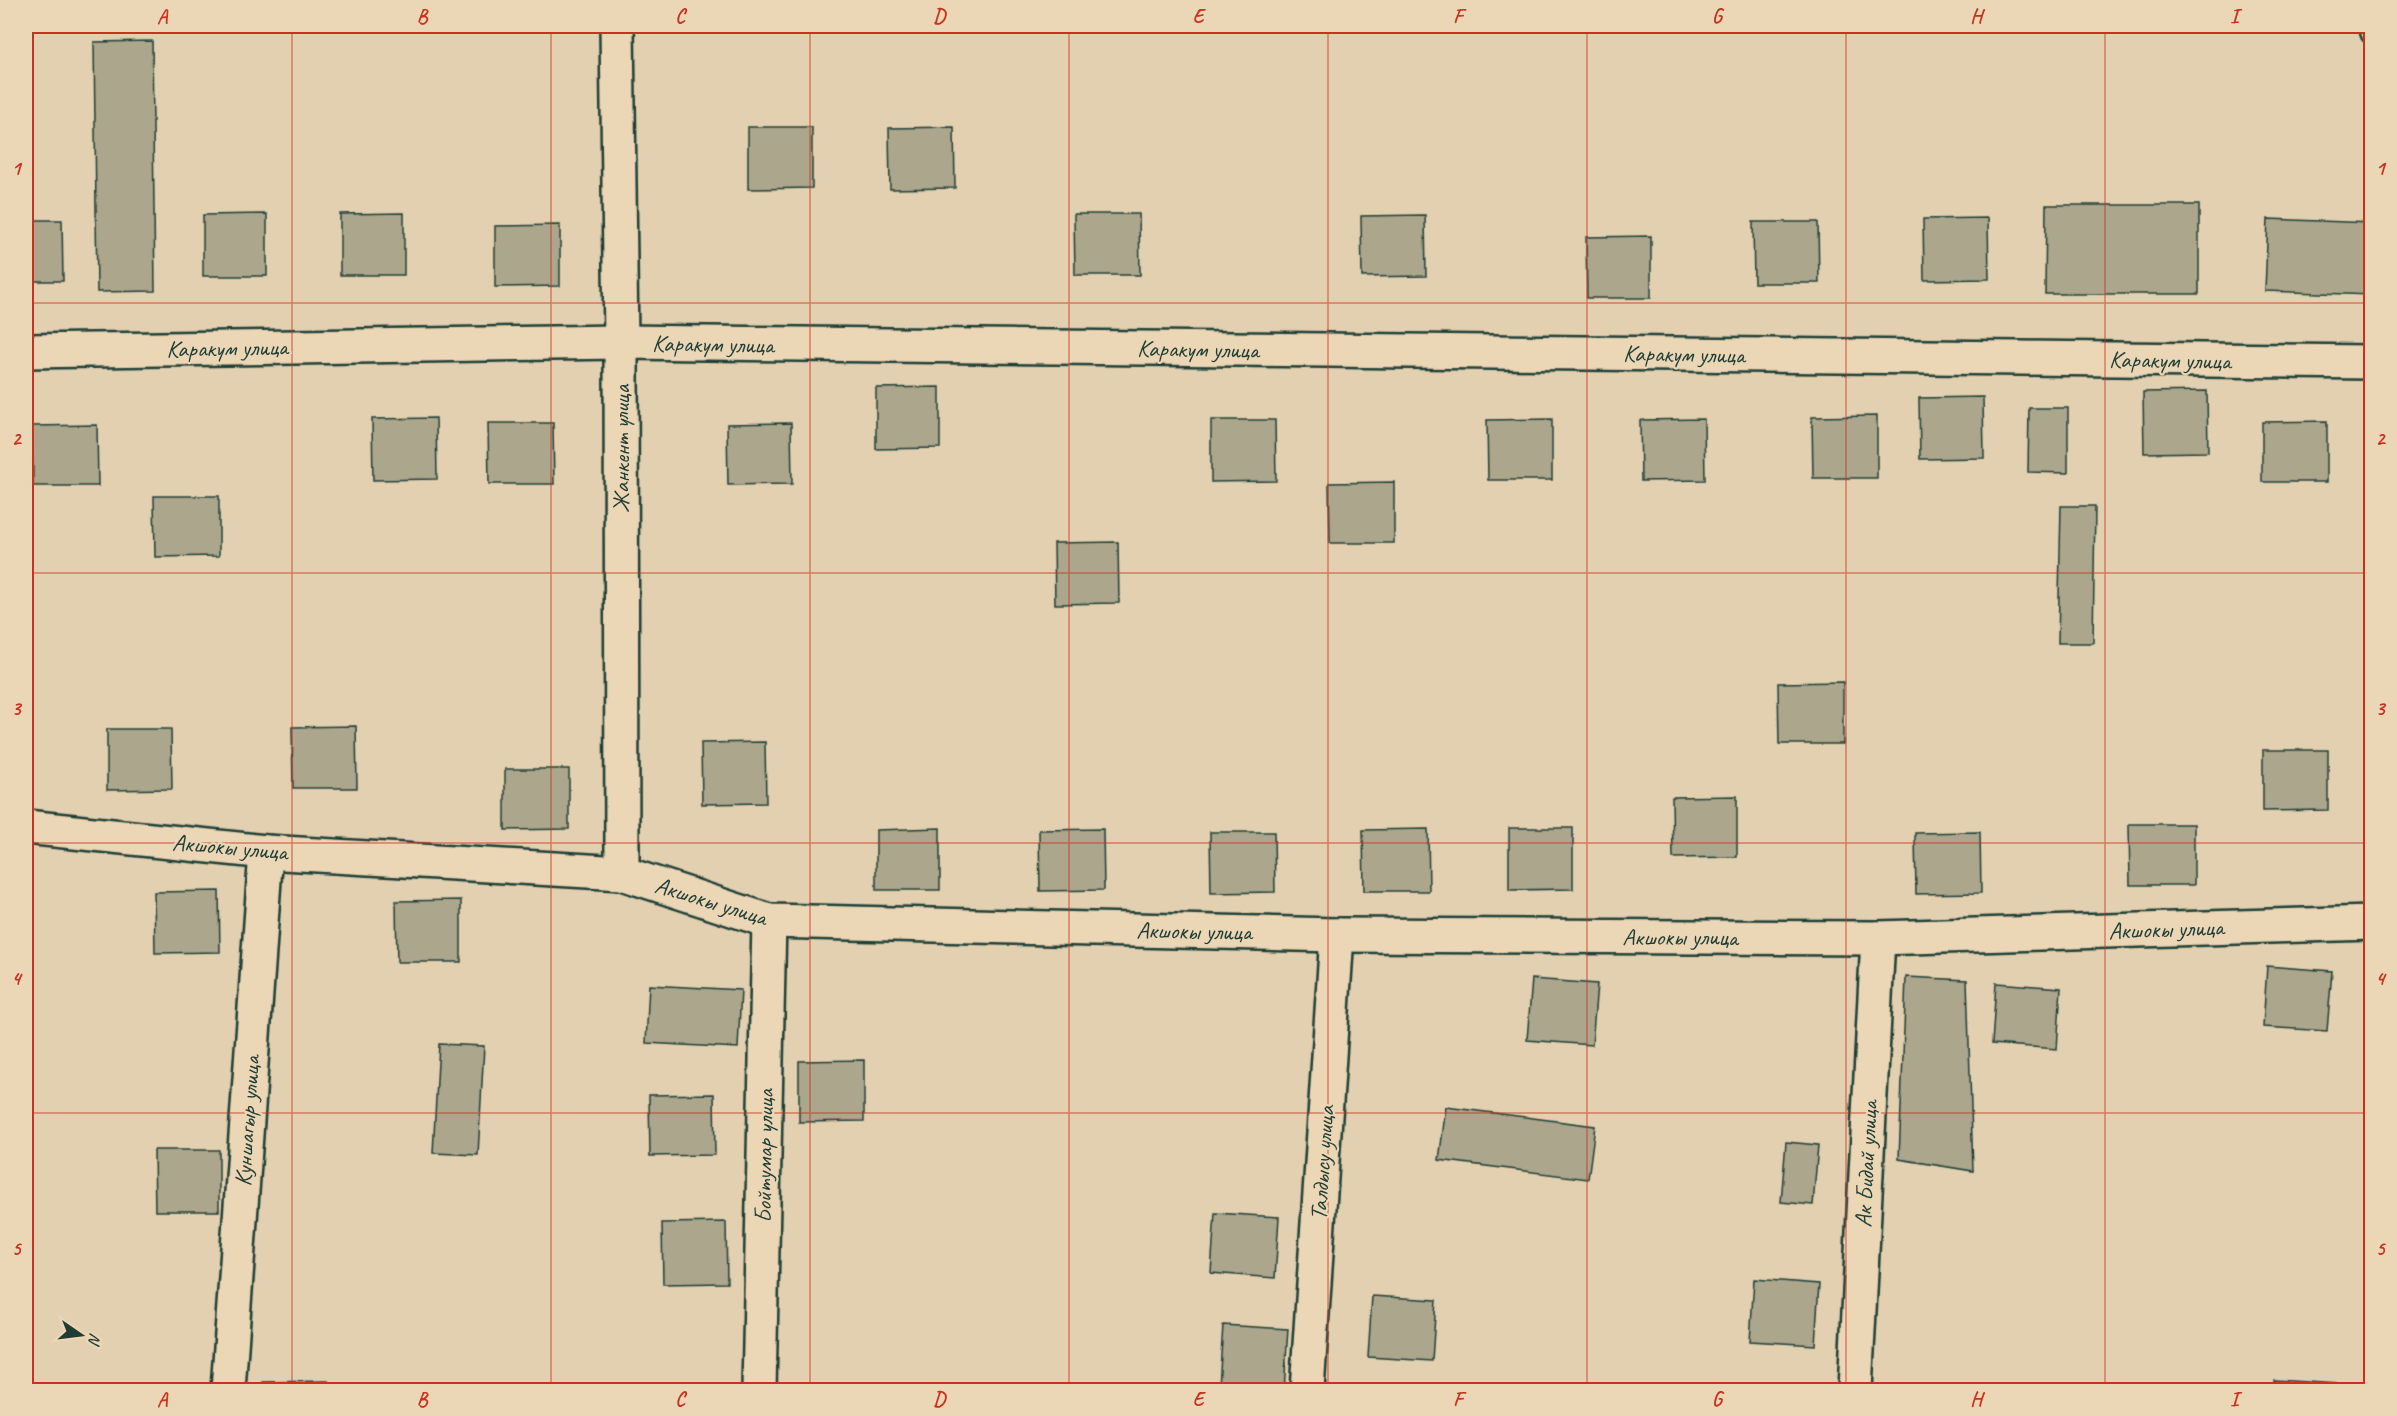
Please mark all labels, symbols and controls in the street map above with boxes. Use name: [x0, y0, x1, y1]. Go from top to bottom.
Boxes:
text: A: [157, 4, 169, 29]
text: B: [417, 4, 429, 29]
text: C: [675, 4, 687, 29]
text: D: [933, 4, 947, 29]
text: E: [1193, 4, 1207, 29]
text: F: [1453, 4, 1467, 29]
text: G: [1712, 4, 1725, 29]
text: H: [1970, 4, 1985, 29]
text: I: [2230, 4, 2243, 29]
text: 1: [12, 156, 23, 181]
text: 1: [2376, 156, 2387, 181]
street label: Каракум улица: [652, 328, 776, 360]
street label: Каракум улица: [166, 332, 290, 364]
street label: Каракум улица: [1137, 333, 1261, 365]
street label: Каракум улица: [1623, 338, 1747, 370]
street label: Каракум улица: [2109, 344, 2233, 376]
street label: Жанкент улица: [606, 384, 636, 513]
text: 2: [12, 426, 23, 451]
text: 2: [2376, 426, 2387, 451]
text: 3: [12, 696, 23, 721]
text: 3: [2376, 696, 2387, 721]
street label: Акшокы улица: [171, 827, 291, 867]
street label: Акшокы улица: [651, 870, 773, 933]
street label: Акшокы улица: [2108, 912, 2226, 946]
street label: Акшокы улица: [1136, 915, 1254, 947]
street label: Акшокы улица: [1622, 922, 1740, 952]
text: 4: [12, 966, 24, 991]
text: 4: [2376, 966, 2388, 991]
street label: Куншагыр улица: [227, 1053, 267, 1187]
street label: Бойтумар улица: [748, 1088, 780, 1223]
street label: Ак Бидай улица: [1848, 1098, 1884, 1228]
street label: Талдысу улица: [1303, 1103, 1341, 1221]
text: 5: [12, 1236, 23, 1261]
text: 5: [2376, 1236, 2387, 1261]
north arrow: [51, 1305, 111, 1365]
text: N: [83, 1331, 105, 1349]
text: A: [157, 1387, 169, 1412]
text: B: [417, 1387, 429, 1412]
text: C: [675, 1387, 687, 1412]
text: D: [933, 1387, 947, 1412]
text: E: [1193, 1387, 1207, 1412]
text: F: [1453, 1387, 1467, 1412]
text: G: [1712, 1387, 1725, 1412]
text: H: [1970, 1387, 1985, 1412]
text: I: [2230, 1387, 2243, 1412]

